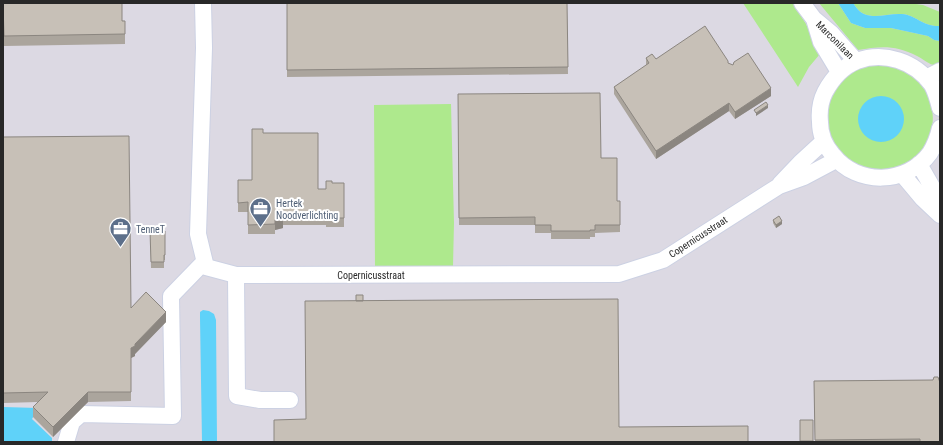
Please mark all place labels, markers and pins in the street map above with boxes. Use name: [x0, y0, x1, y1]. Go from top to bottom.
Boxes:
office icon: Hertek Noodverlichting: [247, 196, 273, 229]
place label: Hertek Noodverlichting: [276, 198, 338, 221]
office icon: TenneT: [107, 216, 133, 249]
place label: TenneT: [136, 224, 165, 235]

